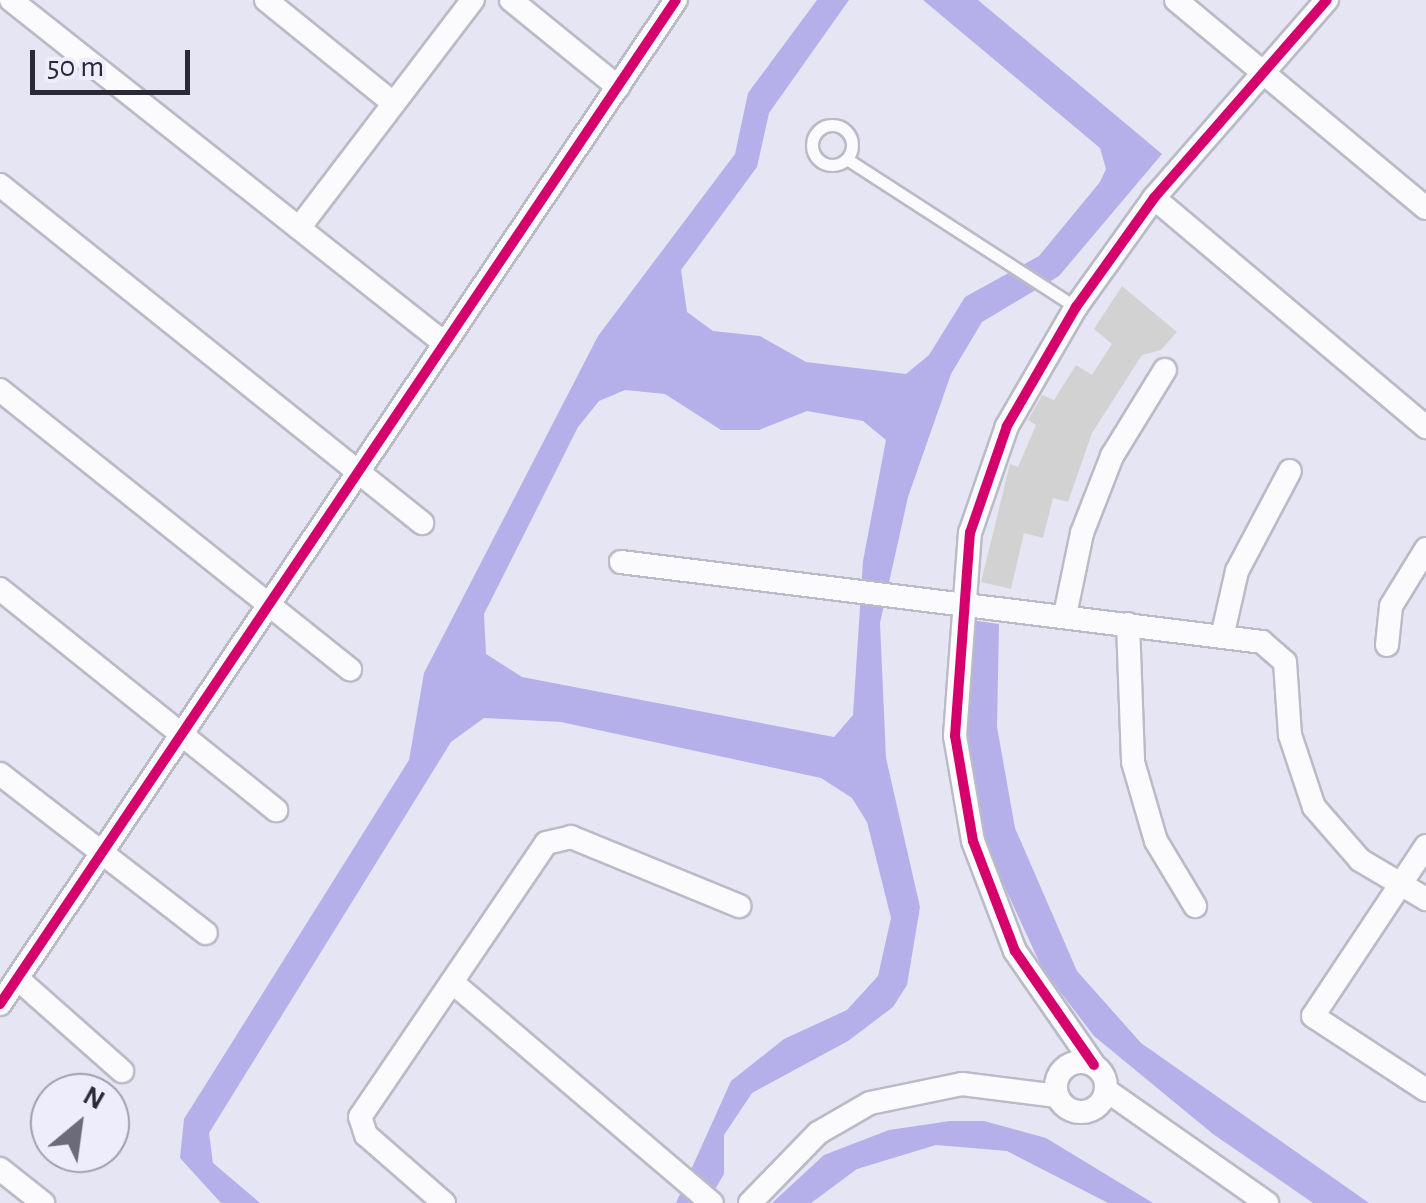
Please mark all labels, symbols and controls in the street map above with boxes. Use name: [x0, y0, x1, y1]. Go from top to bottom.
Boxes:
scale bar: [35, 30, 195, 92]
text: 50 m: [47, 52, 104, 82]
north arrow: [30, 1073, 130, 1173]
text: N: [78, 1082, 109, 1115]

